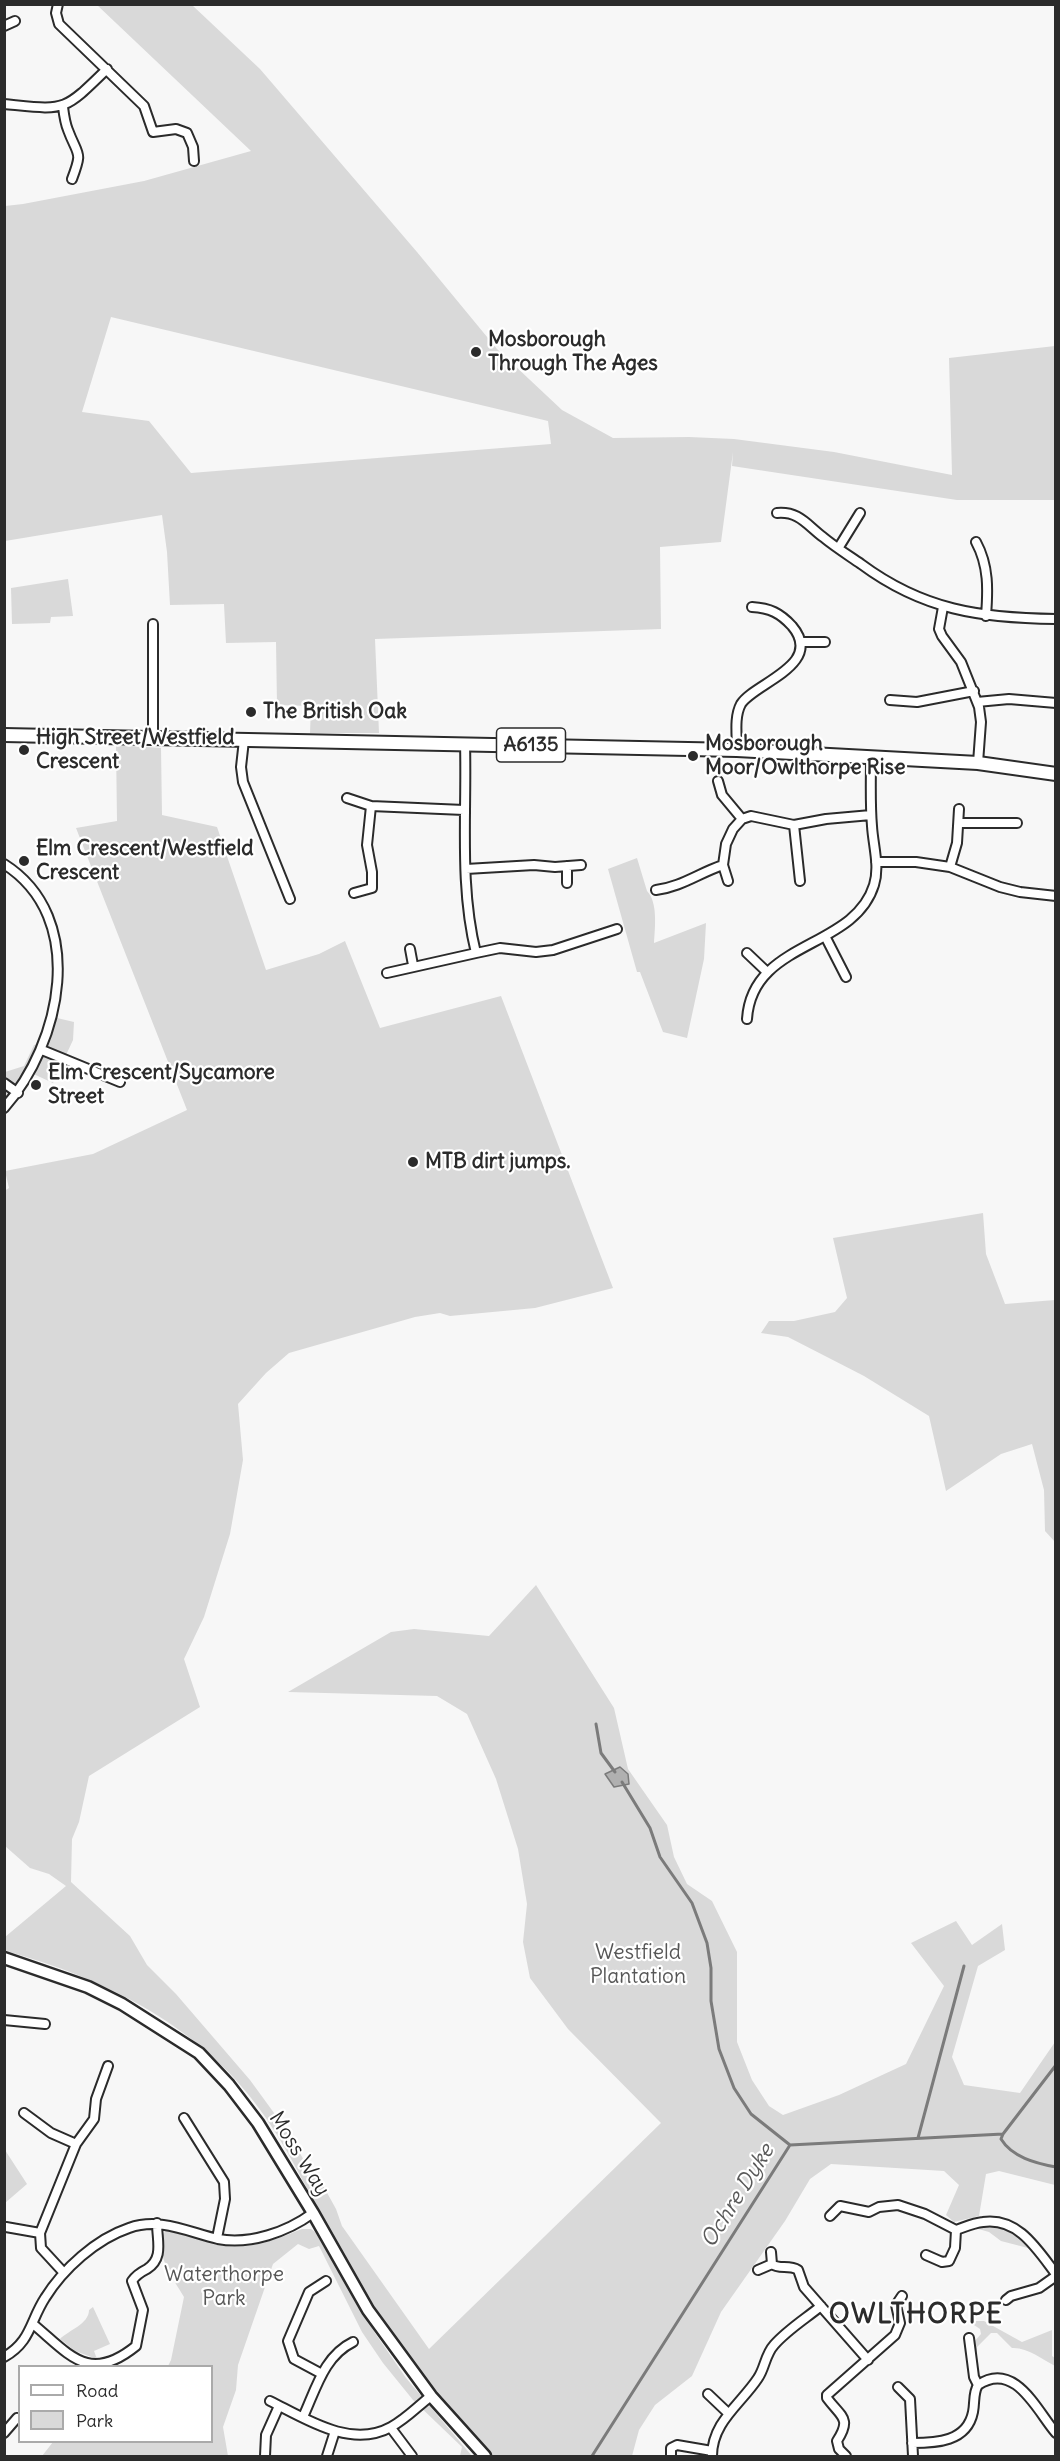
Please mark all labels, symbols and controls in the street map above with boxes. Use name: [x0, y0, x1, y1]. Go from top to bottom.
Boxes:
place label: Mosborough Through The Ages: [488, 327, 658, 377]
marker: Mosborough Through The Ages: [469, 345, 483, 359]
place label: The British Oak: [263, 699, 407, 725]
marker: The British Oak: [244, 705, 258, 719]
place label: High Street/Westfield Crescent: [36, 725, 234, 775]
road number: A6135: [496, 728, 566, 762]
place label: Mosborough Moor/Owlthorpe Rise: [705, 731, 905, 781]
marker: High Street/Westfield Crescent: [17, 743, 31, 757]
marker: Mosborough Moor/Owlthorpe Rise: [686, 749, 700, 763]
place label: Elm Crescent/Westfield Crescent: [36, 836, 253, 886]
marker: Elm Crescent/Westfield Crescent: [17, 854, 31, 868]
place label: Elm Crescent/Sycamore Street: [48, 1060, 275, 1110]
marker: Elm Crescent/Sycamore Street: [29, 1078, 43, 1092]
place label: MTB dirt jumps.: [425, 1149, 571, 1175]
marker: MTB dirt jumps.: [406, 1155, 420, 1169]
park label: Westfield Plantation: [590, 1940, 686, 1990]
street label: Moss Way: [263, 2107, 335, 2201]
water label: Ochre Dyke: [696, 2139, 780, 2253]
park label: Waterthorpe Park: [164, 2262, 284, 2312]
district label: OWLTHORPE: [829, 2299, 1003, 2331]
legend: [18, 2365, 213, 2443]
text: Road: [76, 2379, 118, 2402]
text: Park: [76, 2409, 113, 2432]

